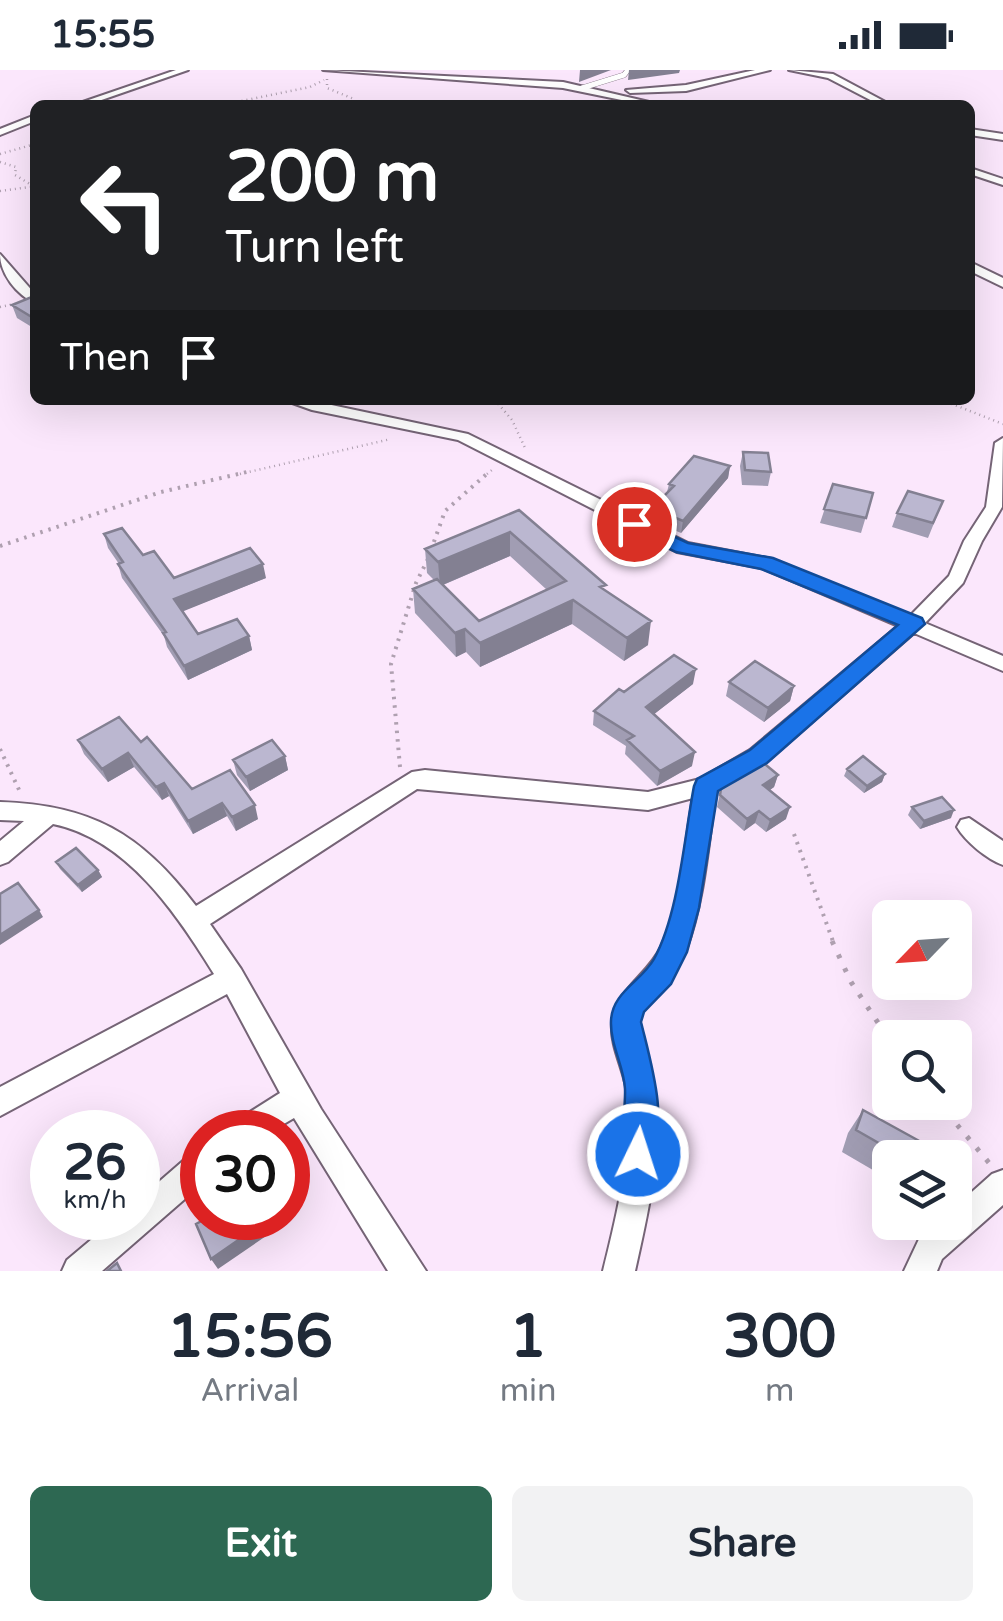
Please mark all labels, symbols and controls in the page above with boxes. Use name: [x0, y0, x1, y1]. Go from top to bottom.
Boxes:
text: 15:55: [50, 12, 155, 58]
text: 200 m: [225, 136, 439, 220]
icon: left: [60, 140, 190, 270]
text: Turn left: [225, 221, 404, 275]
icon: arrive: [171, 330, 226, 385]
text: Then: [60, 335, 151, 381]
pin: [592, 482, 677, 567]
icon: arrive: [607, 497, 662, 552]
north arrow: [872, 900, 972, 1000]
map controls: [872, 900, 972, 1240]
button: search: [872, 1020, 972, 1120]
position arrow: [586, 1102, 690, 1206]
speed limit sign: 30: [180, 1110, 310, 1240]
text: 26: [64, 1133, 126, 1193]
button: layers: [872, 1140, 972, 1240]
text: km/h: [64, 1185, 126, 1215]
text: 15:56: [167, 1301, 333, 1373]
text: 1: [509, 1301, 547, 1373]
text: 300: [723, 1301, 836, 1373]
text: Arrival: [200, 1372, 299, 1410]
text: min: [500, 1372, 557, 1410]
text: m: [765, 1372, 794, 1410]
button: Exit: [30, 1486, 492, 1601]
button: Share: [512, 1486, 973, 1601]

